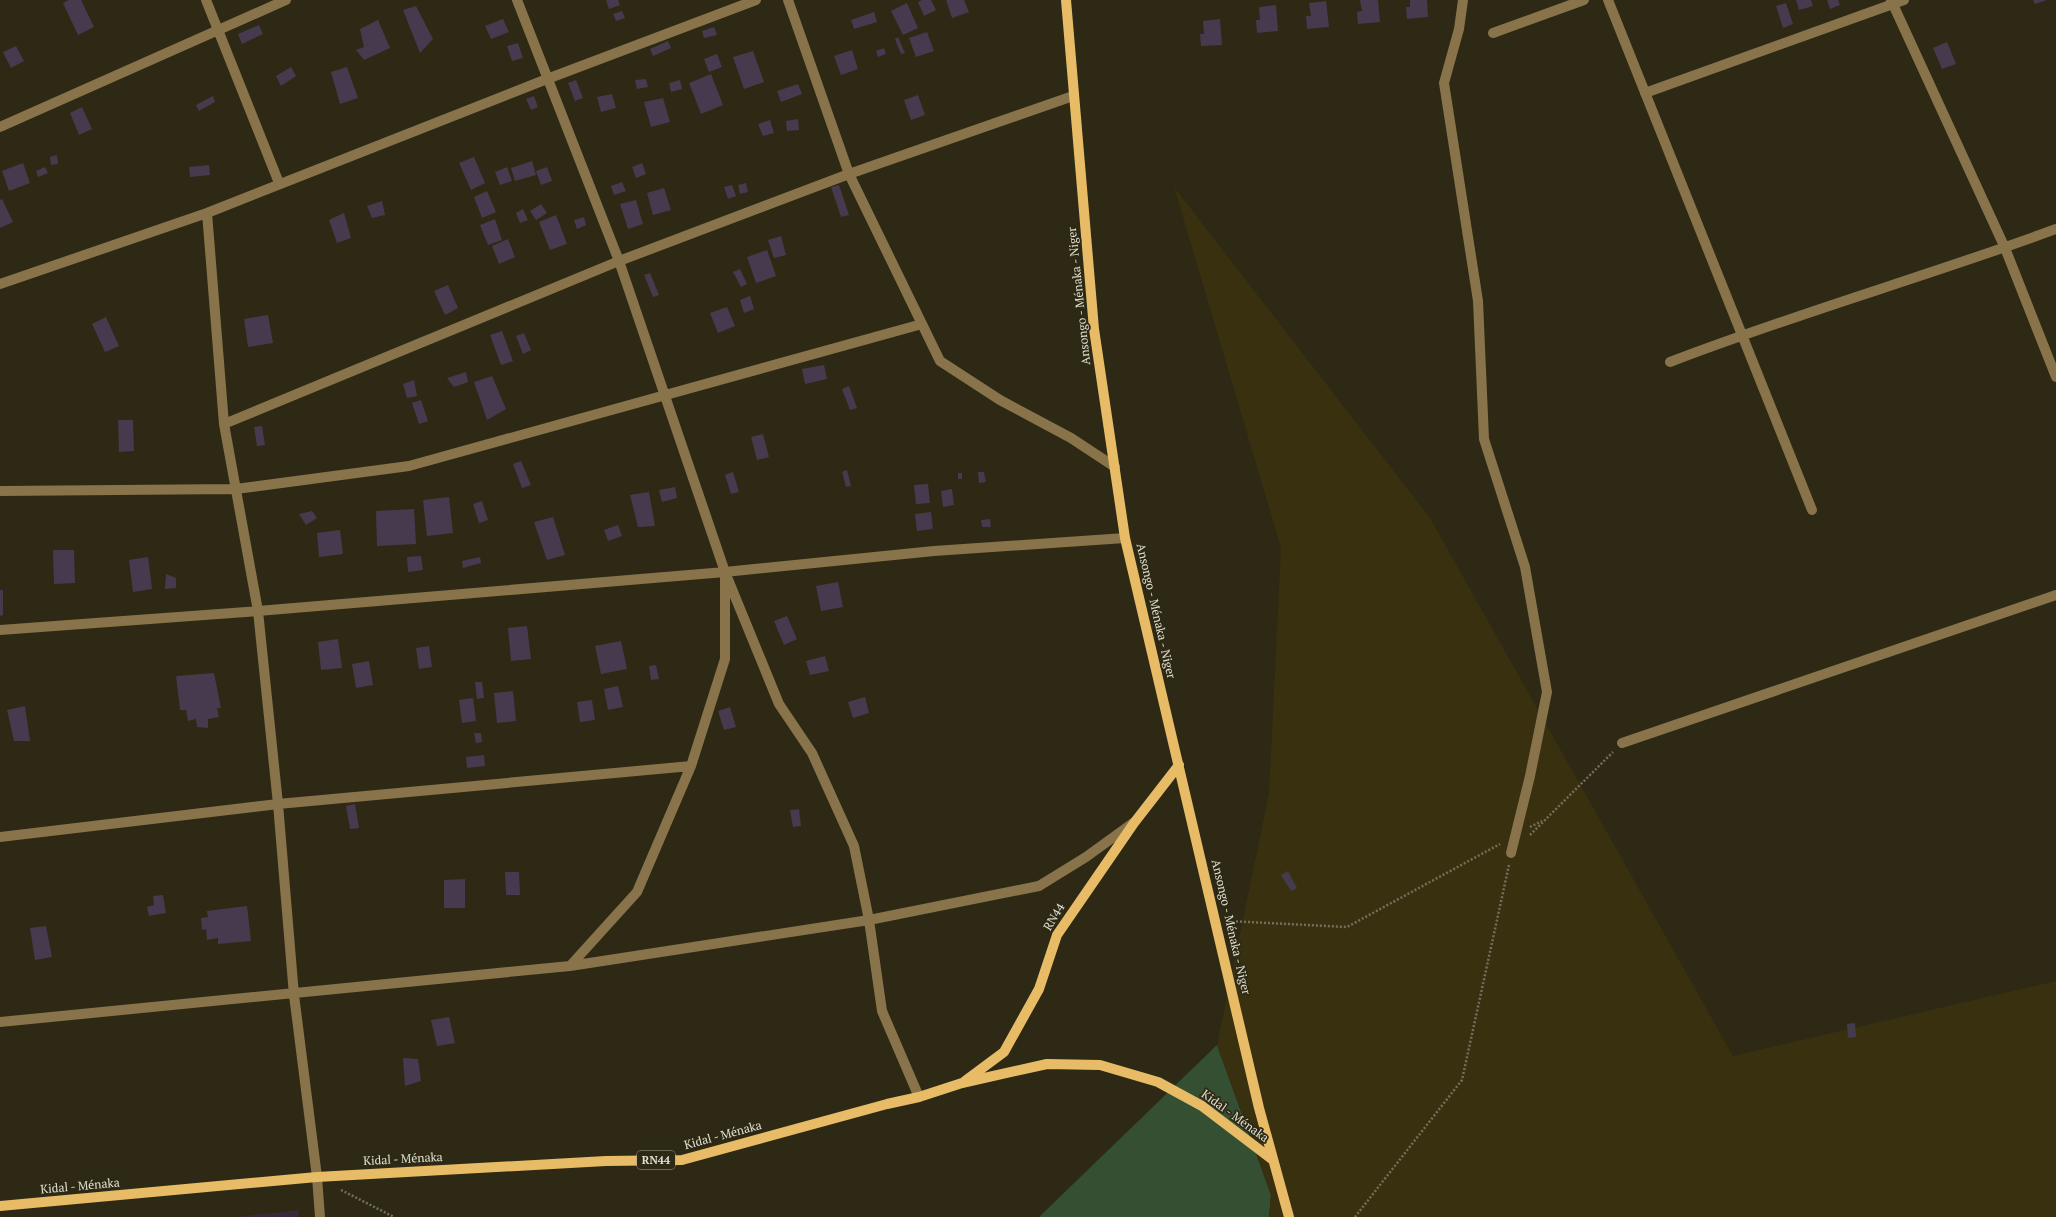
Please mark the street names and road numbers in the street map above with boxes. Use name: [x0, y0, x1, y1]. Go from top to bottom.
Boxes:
street label: Ansongo - Ménaka - Niger: [1064, 226, 1093, 366]
street label: Ansongo - Ménaka - Niger: [1134, 542, 1179, 680]
street label: Ansongo - Ménaka - Niger: [1209, 858, 1254, 996]
street label: RN44: [1040, 900, 1068, 933]
street label: Kidal - Ménaka: [1199, 1086, 1272, 1145]
street label: Kidal - Ménaka: [683, 1117, 763, 1152]
street label: Kidal - Ménaka: [363, 1149, 443, 1168]
road number: RN44: [637, 1151, 675, 1169]
street label: Kidal - Ménaka: [40, 1175, 120, 1196]

